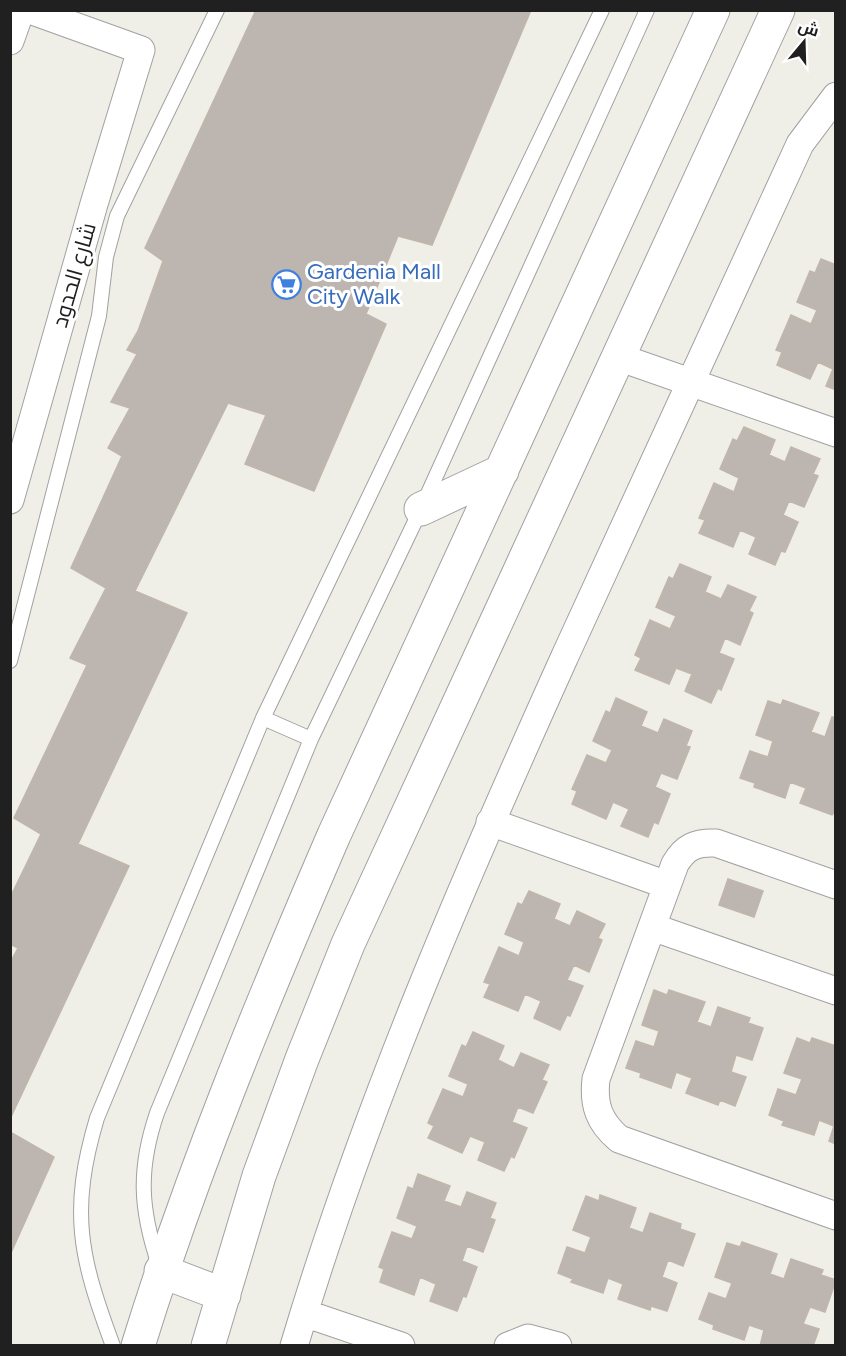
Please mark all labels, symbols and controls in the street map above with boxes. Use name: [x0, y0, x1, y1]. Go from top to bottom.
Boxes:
north arrow: [774, 12, 834, 72]
text: ش: [796, 16, 822, 41]
street label: شارع الحدود: [46, 220, 103, 331]
place label: Gardenia Mall City Walk: [307, 258, 441, 310]
supermarket icon: Gardenia Mall City Walk: [270, 268, 302, 300]

